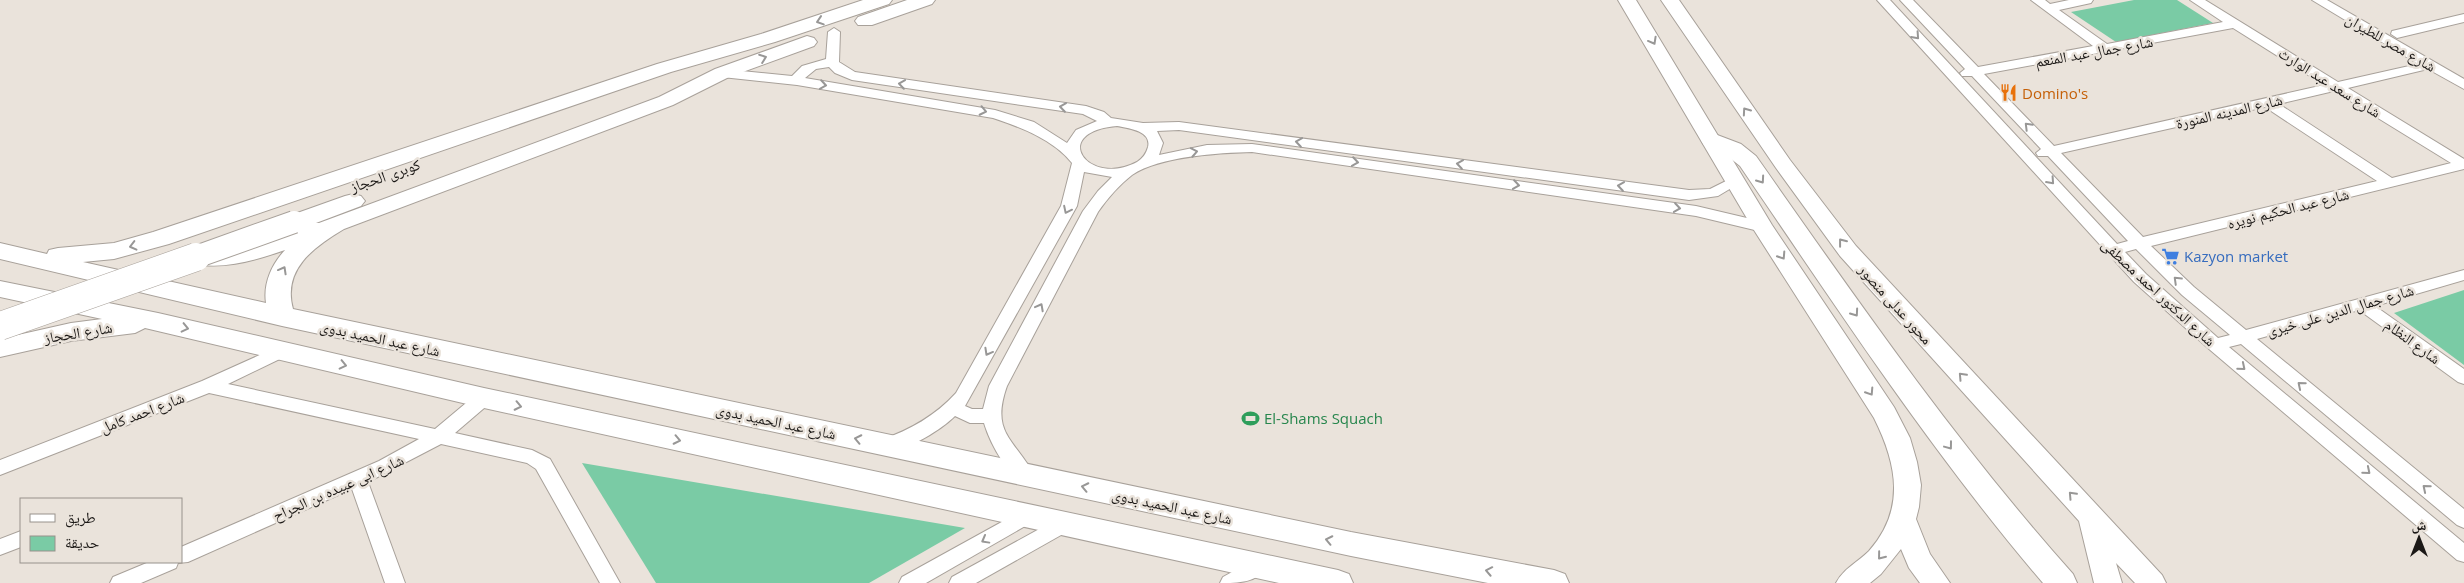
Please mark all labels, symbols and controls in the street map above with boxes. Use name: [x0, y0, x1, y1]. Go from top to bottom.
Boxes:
street label: شارع مصر للطيران: [2342, 8, 2440, 77]
one-way arrow: [816, 15, 824, 25]
one-way arrow: [1910, 30, 1919, 39]
street label: شارع جمال عبد المنعم: [2034, 31, 2155, 72]
one-way arrow: [1647, 36, 1657, 45]
street label: شارع سعد عبد الوارث: [2274, 42, 2385, 122]
one-way arrow: [758, 54, 767, 64]
one-way arrow: [898, 79, 906, 90]
one-way arrow: [818, 80, 827, 90]
restaurant icon: Domino's: [1998, 83, 2018, 103]
place label: Domino's: [2022, 83, 2088, 103]
street label: شارع المدينه المنورة: [2174, 89, 2285, 134]
one-way arrow: [1059, 102, 1068, 112]
one-way arrow: [979, 105, 988, 116]
one-way arrow: [1743, 107, 1752, 117]
one-way arrow: [2024, 122, 2033, 131]
one-way arrow: [1295, 138, 1303, 148]
one-way arrow: [1189, 147, 1198, 157]
street label: كوبرى الحجاز: [346, 154, 423, 198]
one-way arrow: [1351, 157, 1359, 167]
one-way arrow: [1456, 159, 1464, 170]
one-way arrow: [1755, 175, 1764, 184]
one-way arrow: [2045, 175, 2054, 184]
one-way arrow: [1512, 179, 1520, 190]
one-way arrow: [1617, 181, 1625, 192]
street label: شارع عبد الحكيم نويره: [2225, 183, 2351, 234]
one-way arrow: [1673, 202, 1681, 213]
one-way arrow: [1062, 205, 1073, 214]
street label: شارع الدكتور احمد مصطفى: [2097, 234, 2220, 351]
one-way arrow: [1839, 239, 1847, 248]
one-way arrow: [129, 240, 138, 251]
supermarket icon: Kazyon market: [2160, 246, 2180, 266]
place label: Kazyon market: [2184, 246, 2288, 266]
one-way arrow: [1775, 250, 1785, 259]
street label: محور عدلى منصور: [1853, 259, 1937, 349]
one-way arrow: [277, 267, 287, 276]
one-way arrow: [2174, 277, 2183, 286]
street label: شارع جمال الدين على خيرى: [2264, 279, 2416, 342]
one-way arrow: [1034, 304, 1044, 313]
one-way arrow: [1849, 308, 1858, 317]
street label: شارع النظام: [2381, 314, 2445, 369]
street label: شارع عبد الحميد بدوى: [318, 316, 442, 361]
street label: شارع الحجاز: [42, 317, 114, 348]
one-way arrow: [180, 322, 189, 333]
one-way arrow: [985, 347, 995, 356]
one-way arrow: [338, 359, 347, 370]
one-way arrow: [2236, 362, 2245, 370]
one-way arrow: [1959, 372, 1968, 381]
one-way arrow: [2298, 382, 2307, 391]
one-way arrow: [1864, 386, 1874, 395]
street label: شارع احمد كامل: [97, 387, 187, 438]
street label: شارع عبد الحميد بدوى: [714, 399, 838, 444]
one-way arrow: [514, 400, 523, 411]
sports icon: El-Shams Squach: [1240, 408, 1260, 428]
place label: El-Shams Squach: [1264, 408, 1383, 428]
one-way arrow: [673, 434, 682, 445]
one-way arrow: [853, 434, 862, 445]
one-way arrow: [1943, 440, 1952, 450]
street label: شارع ابى عبيده بن الجراح: [269, 449, 407, 526]
one-way arrow: [2361, 465, 2370, 474]
one-way arrow: [1080, 483, 1089, 493]
street label: شارع عبد الحميد بدوى: [1110, 484, 1234, 529]
one-way arrow: [2423, 485, 2432, 494]
one-way arrow: [2069, 492, 2078, 501]
legend: [20, 498, 182, 563]
text: طريق: [65, 507, 96, 528]
north arrow: [2394, 513, 2444, 563]
text: ش: [2412, 515, 2427, 534]
text: حديقة: [65, 532, 100, 552]
one-way arrow: [981, 534, 990, 544]
one-way arrow: [1325, 535, 1334, 546]
one-way arrow: [1878, 550, 1886, 559]
one-way arrow: [1484, 566, 1493, 576]

